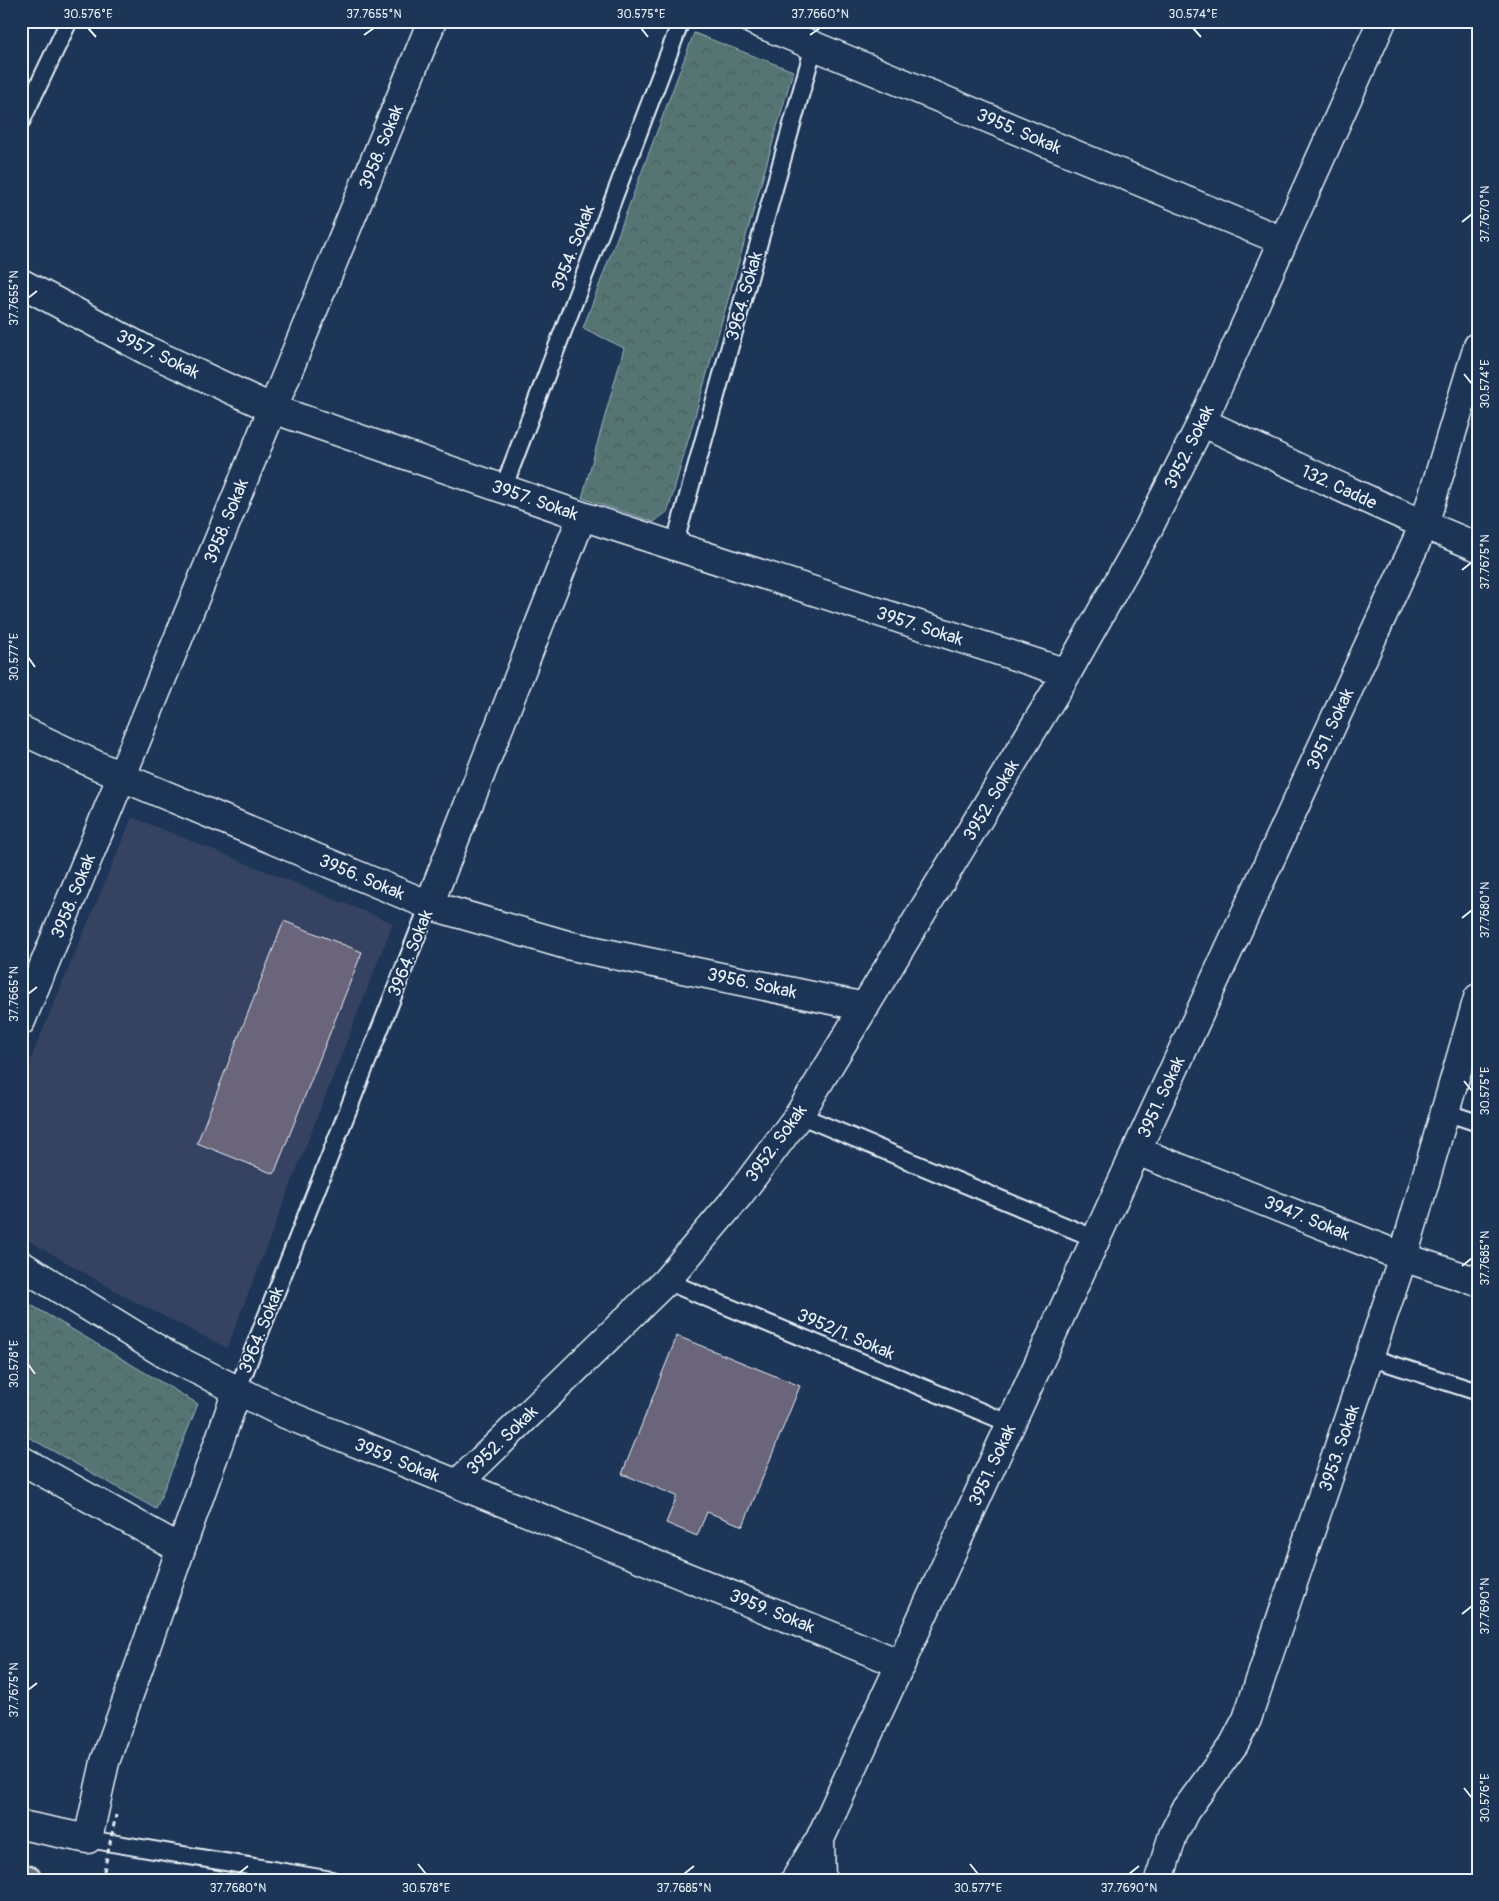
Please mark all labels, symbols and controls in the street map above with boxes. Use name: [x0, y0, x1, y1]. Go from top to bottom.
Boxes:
text: 30.576°E: [64, 7, 112, 22]
text: 37.7655°N: [346, 7, 402, 22]
text: 30.575°E: [617, 7, 665, 22]
text: 37.7660°N: [791, 7, 849, 22]
text: 30.574°E: [1169, 7, 1217, 22]
street label: 3958. Sokak: [354, 101, 409, 193]
street label: 3955. Sokak: [973, 103, 1065, 160]
text: 37.7670°N: [1478, 186, 1493, 242]
street label: 3954. Sokak: [546, 201, 601, 295]
street label: 3964. Sokak: [721, 248, 768, 343]
text: 37.7655°N: [7, 270, 22, 326]
street label: 3957. Sokak: [112, 324, 204, 385]
text: 30.574°E: [1478, 360, 1493, 408]
street label: 3952. Sokak: [1159, 401, 1220, 493]
street label: 132. Cadde: [1297, 460, 1381, 515]
street label: 3958. Sokak: [199, 475, 254, 567]
street label: 3957. Sokak: [489, 475, 582, 526]
text: 37.7675°N: [1478, 534, 1493, 590]
street label: 3957. Sokak: [874, 602, 967, 651]
text: 30.577°E: [7, 633, 22, 681]
street label: 3951. Sokak: [1302, 684, 1360, 774]
street label: 3952. Sokak: [958, 755, 1025, 845]
street label: 3956. Sokak: [315, 849, 409, 906]
street label: 3958. Sokak: [46, 850, 101, 942]
text: 37.7680°N: [1478, 882, 1493, 938]
street label: 3964. Sokak: [383, 906, 438, 1000]
street label: 3956. Sokak: [705, 963, 799, 1004]
text: 37.7665°N: [7, 966, 22, 1022]
street label: 3951. Sokak: [1133, 1052, 1191, 1142]
text: 30.575°E: [1478, 1067, 1493, 1115]
street label: 3952. Sokak: [740, 1100, 813, 1187]
street label: 3947. Sokak: [1260, 1191, 1354, 1246]
text: 37.7685°N: [1478, 1231, 1493, 1285]
street label: 3964. Sokak: [234, 1283, 289, 1377]
street label: 3952/1. Sokak: [793, 1304, 899, 1366]
text: 30.578°E: [7, 1340, 22, 1388]
street label: 3952. Sokak: [462, 1400, 543, 1480]
street label: 3953. Sokak: [1314, 1401, 1365, 1495]
street label: 3951. Sokak: [964, 1420, 1022, 1510]
street label: 3959. Sokak: [351, 1433, 443, 1488]
text: 37.7690°N: [1478, 1578, 1493, 1634]
street label: 3959. Sokak: [726, 1584, 818, 1639]
text: 37.7675°N: [7, 1662, 22, 1718]
text: 30.576°E: [1478, 1774, 1493, 1822]
text: 37.7680°N: [210, 1881, 266, 1896]
text: 30.578°E: [402, 1881, 450, 1896]
text: 37.7685°N: [657, 1881, 711, 1896]
text: 30.577°E: [954, 1881, 1002, 1896]
text: 37.7690°N: [1101, 1881, 1157, 1896]

